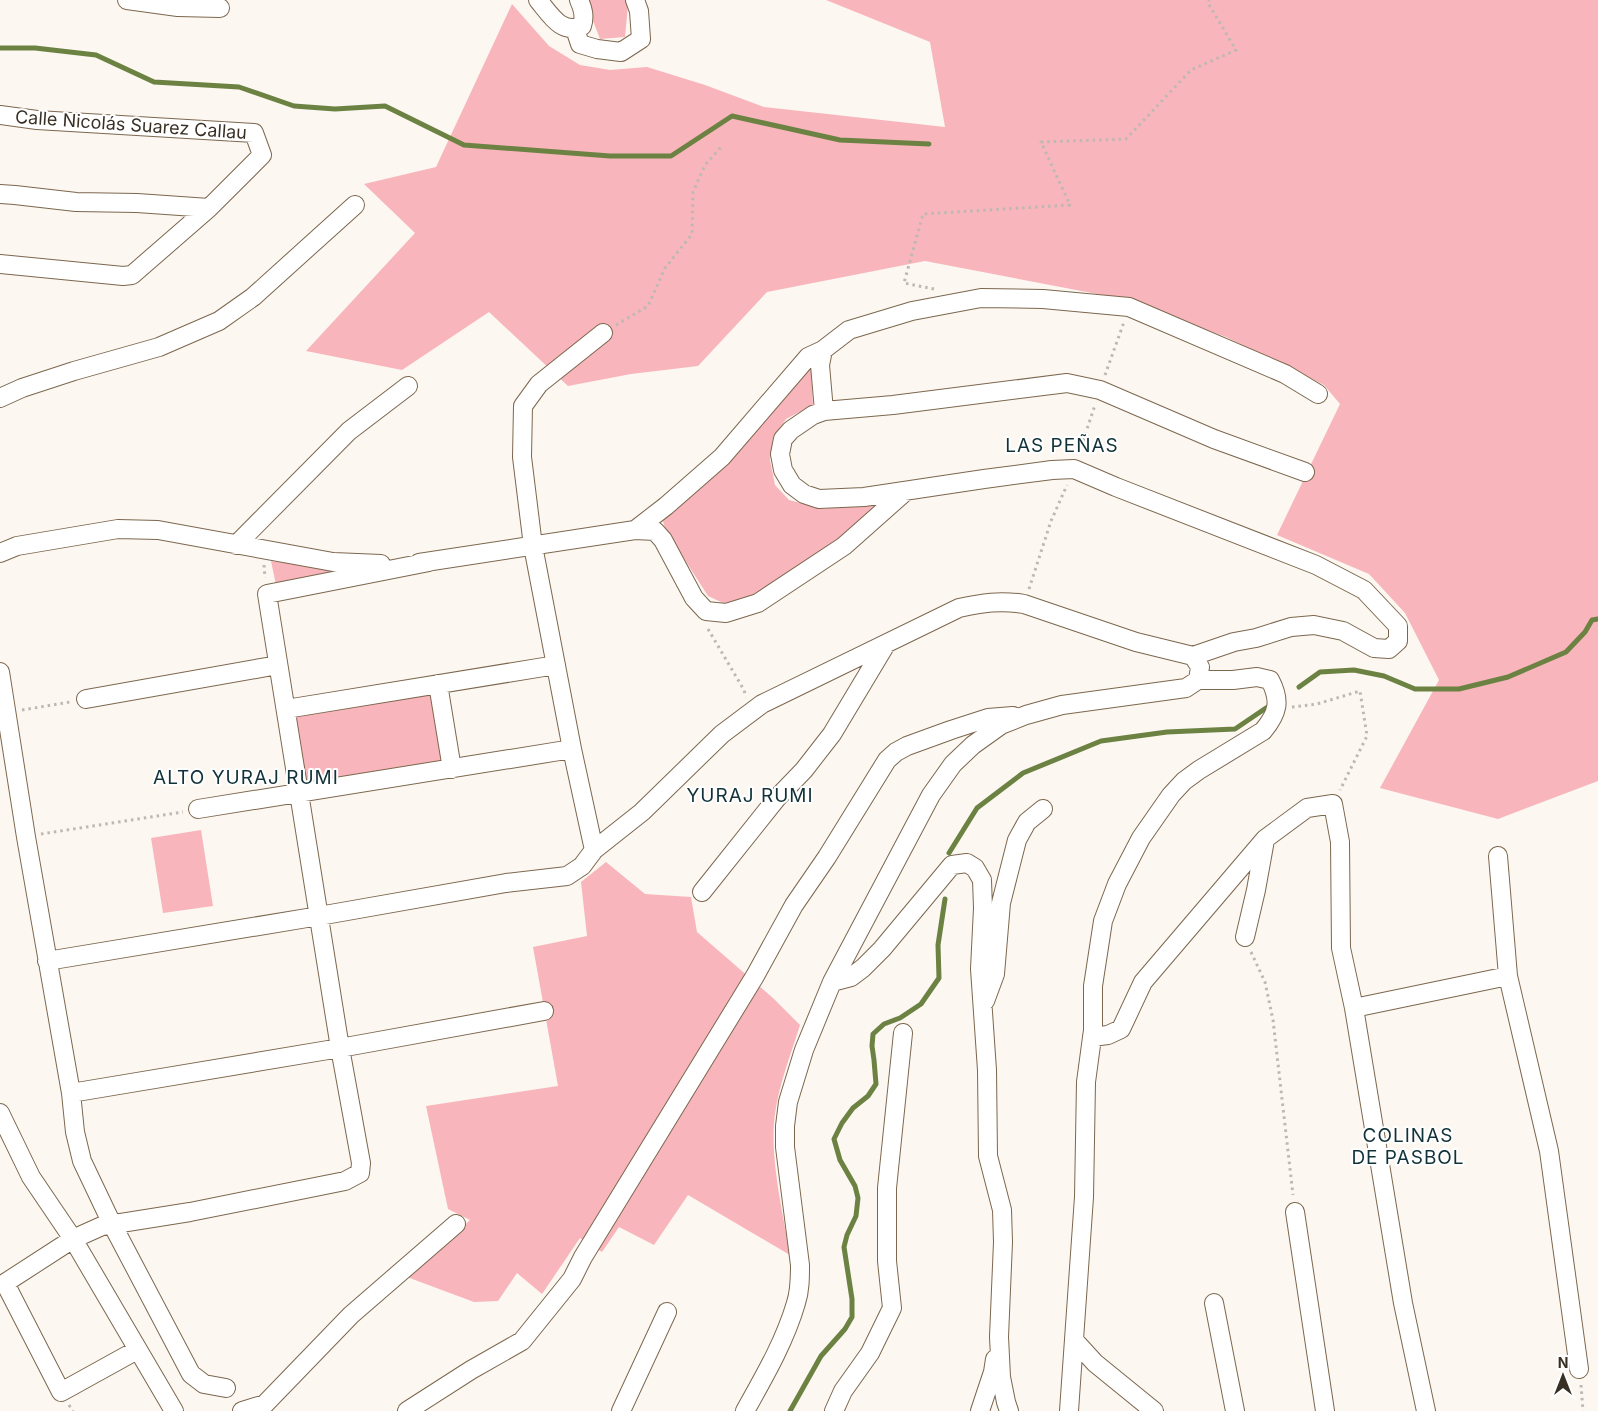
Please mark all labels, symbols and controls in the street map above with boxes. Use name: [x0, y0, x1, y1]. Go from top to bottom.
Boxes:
street label: Calle Nicolás Suarez Callau: [14, 106, 248, 143]
district label: LAS PEÑAS: [1005, 434, 1119, 457]
district label: ALTO YURAJ RUMI: [153, 766, 339, 789]
district label: YURAJ RUMI: [686, 784, 814, 807]
district label: COLINAS DE PASBOL: [1351, 1124, 1465, 1169]
north arrow: [1538, 1351, 1588, 1401]
text: N: [1558, 1354, 1568, 1371]

